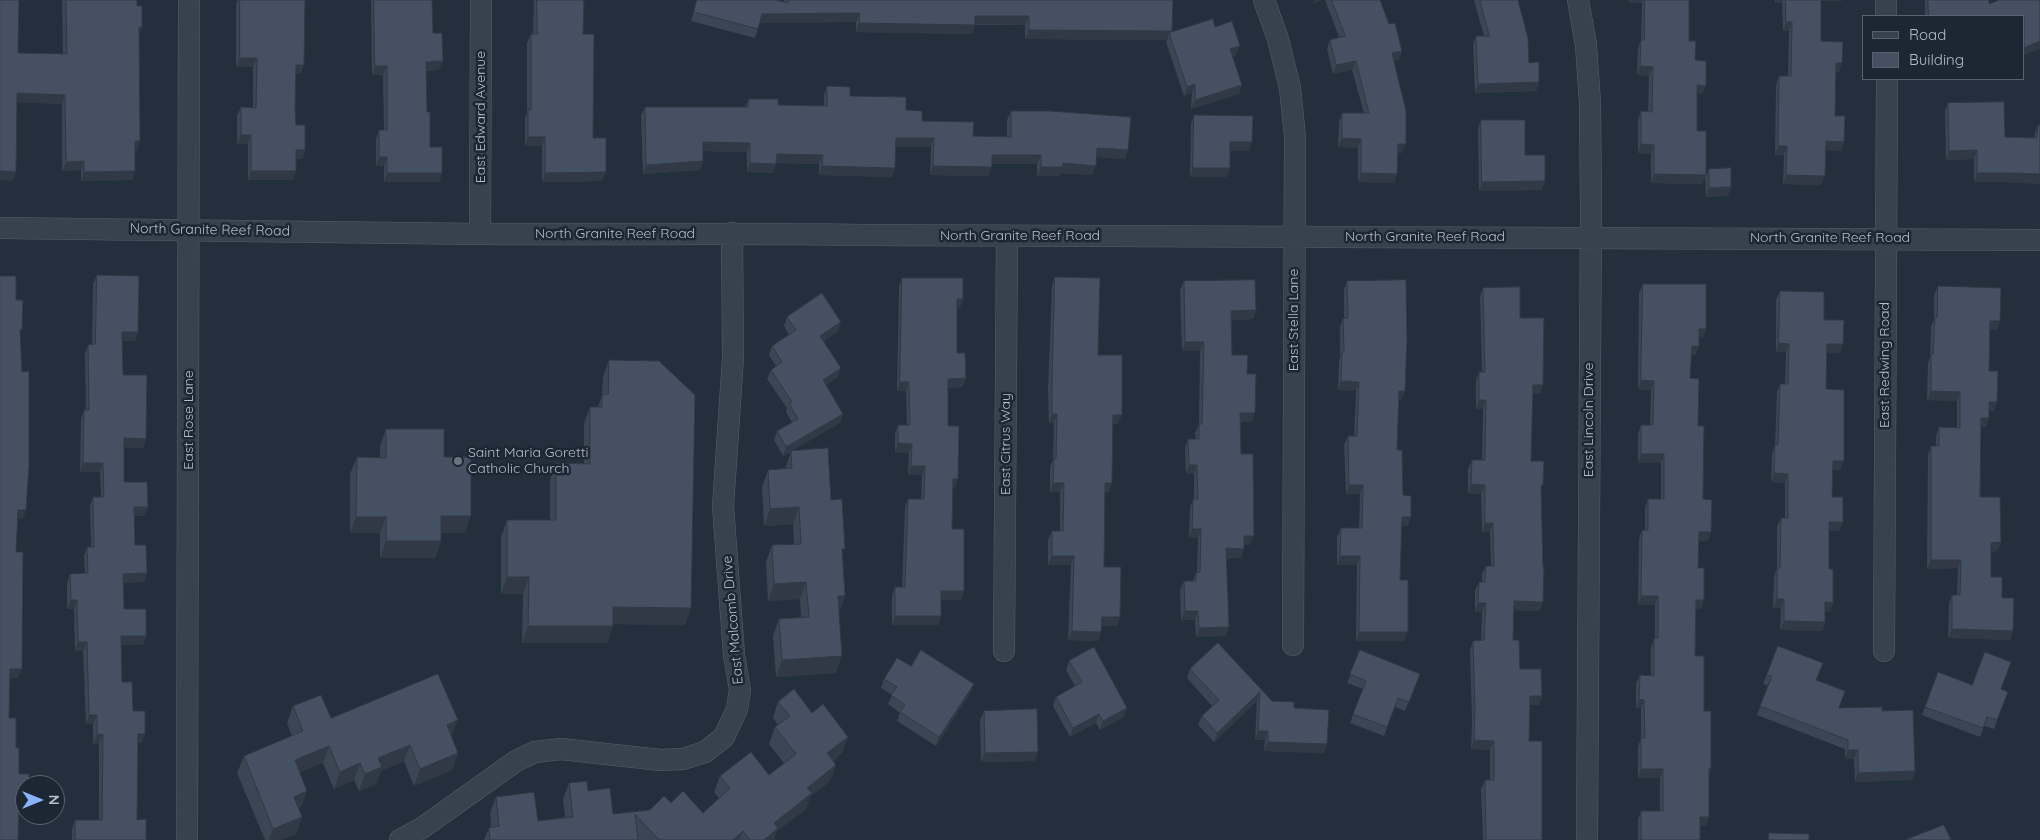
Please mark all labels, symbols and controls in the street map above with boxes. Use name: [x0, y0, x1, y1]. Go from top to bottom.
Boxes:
legend: [1862, 15, 2025, 80]
text: Road: [1909, 25, 1946, 44]
text: Building: [1909, 50, 1964, 69]
street label: East Edward Avenue: [473, 51, 489, 183]
street label: North Granite Reef Road: [130, 220, 290, 240]
street label: North Granite Reef Road: [535, 226, 695, 242]
street label: North Granite Reef Road: [940, 228, 1100, 244]
street label: North Granite Reef Road: [1345, 229, 1505, 245]
street label: North Granite Reef Road: [1750, 230, 1910, 246]
street label: East Stella Lane: [1286, 269, 1302, 371]
street label: East Redwing Road: [1877, 302, 1893, 428]
street label: East Lincoln Drive: [1581, 363, 1597, 477]
street label: East Rose Lane: [181, 370, 197, 470]
street label: East Citrus Way: [998, 393, 1014, 495]
place label: Saint Maria Goretti Catholic Church: [468, 445, 588, 478]
marker: Saint Maria Goretti Catholic Church: [452, 455, 464, 467]
street label: East Malcomb Drive: [719, 555, 747, 685]
north arrow: [15, 775, 65, 825]
text: N: [45, 795, 63, 805]

